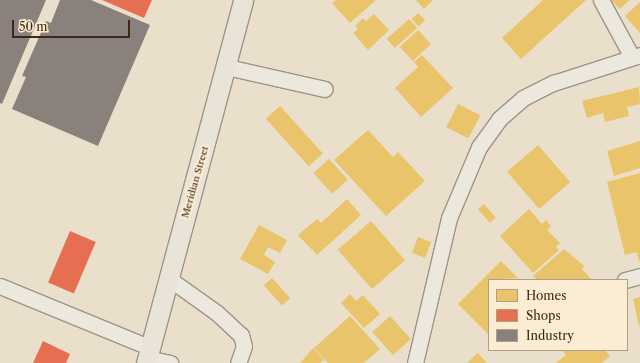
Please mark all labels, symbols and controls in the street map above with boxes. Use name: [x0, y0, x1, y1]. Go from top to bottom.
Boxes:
scale bar: [14, 12, 132, 38]
text: 50 m: [19, 19, 48, 34]
street label: Meridian Street: [179, 145, 211, 219]
legend: [488, 279, 628, 351]
text: Homes: [526, 288, 566, 303]
text: Shops: [526, 308, 561, 323]
text: Industry: [526, 328, 574, 343]

